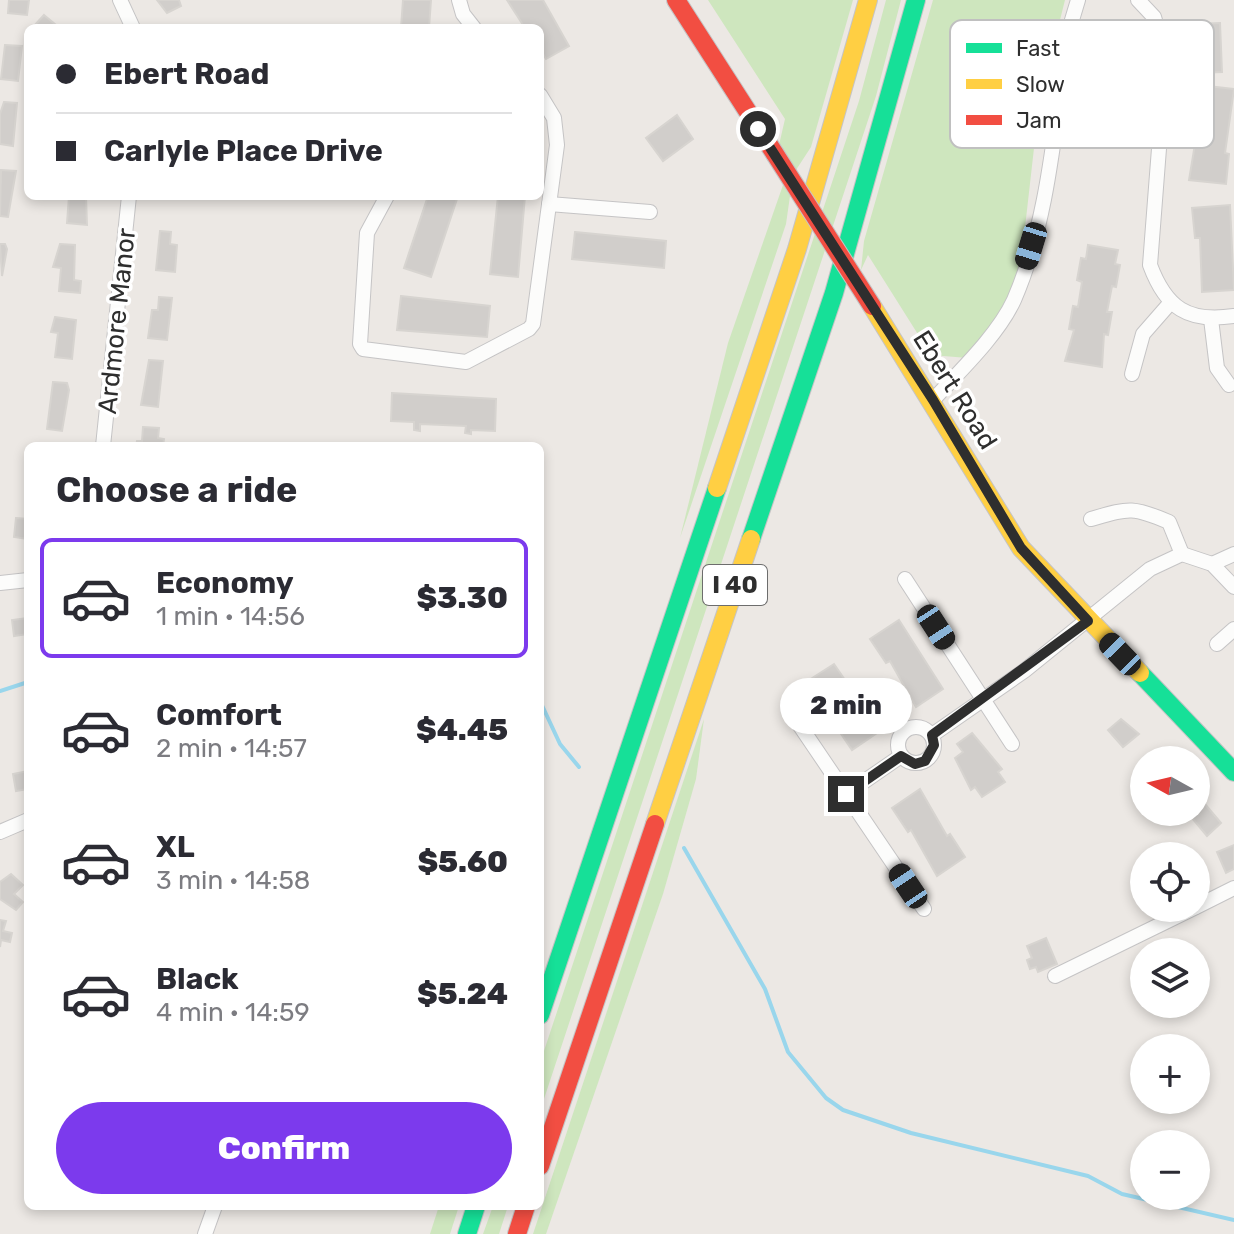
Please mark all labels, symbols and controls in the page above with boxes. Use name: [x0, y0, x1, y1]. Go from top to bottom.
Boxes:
legend: [950, 20, 1214, 148]
text: Fast: [1016, 35, 1061, 62]
text: Ebert Road: [104, 56, 269, 92]
text: Slow: [1016, 71, 1065, 98]
text: Jam: [1016, 107, 1062, 134]
route start: [740, 111, 776, 147]
text: Carlyle Place Drive: [104, 133, 383, 169]
car: [1013, 220, 1049, 272]
street label: Ardmore Manor: [92, 226, 142, 415]
street label: Ebert Road: [906, 325, 1004, 455]
text: Choose a ride: [56, 468, 297, 511]
icon: car: [60, 562, 132, 634]
text: Economy: [156, 565, 294, 601]
road number: I 40: [703, 565, 767, 605]
text: $3.30: [416, 580, 508, 616]
car: [913, 600, 959, 654]
text: 1 min · 14:56: [156, 601, 305, 632]
car: [1095, 628, 1145, 680]
callout: 2 min: [780, 678, 912, 734]
text: 2 min: [810, 690, 882, 721]
icon: car: [60, 694, 132, 766]
text: Comfort: [156, 697, 282, 733]
text: $4.45: [416, 712, 508, 748]
text: 2 min · 14:57: [156, 733, 307, 764]
north arrow: [1130, 746, 1210, 826]
map controls: [1130, 746, 1210, 1210]
route end: [828, 776, 864, 812]
icon: car: [60, 826, 132, 898]
text: XL: [156, 829, 195, 865]
button: locate: [1130, 842, 1210, 922]
text: $5.60: [417, 844, 508, 880]
car: [885, 859, 931, 913]
text: 3 min · 14:58: [156, 865, 310, 896]
button: layers: [1130, 938, 1210, 1018]
icon: car: [60, 958, 132, 1030]
text: Black: [156, 961, 239, 997]
text: $5.24: [417, 976, 508, 1012]
text: 4 min · 14:59: [156, 997, 310, 1028]
button: +: [1130, 1034, 1210, 1114]
button: Confirm: [56, 1102, 512, 1194]
button: −: [1130, 1130, 1210, 1210]

